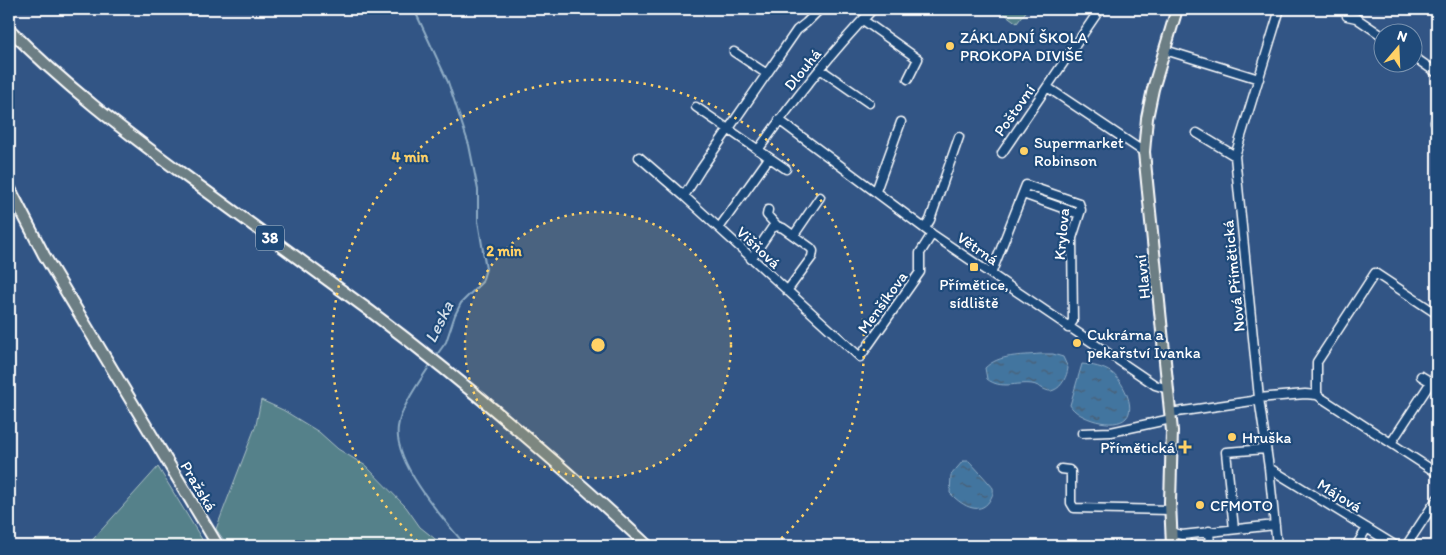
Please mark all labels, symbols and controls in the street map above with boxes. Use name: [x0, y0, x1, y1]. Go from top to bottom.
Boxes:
north arrow: [1374, 22, 1424, 72]
text: N: [1395, 27, 1409, 46]
place label: ZÁKLADNÍ ŠKOLA PROKOPA DIVIŠE: [960, 28, 1088, 65]
marker: ZÁKLADNÍ ŠKOLA PROKOPA DIVIŠE: [944, 40, 956, 52]
street label: Dlouhá: [780, 44, 825, 94]
street label: Poštovní: [990, 81, 1039, 140]
place label: Supermarket Robinson: [1034, 133, 1124, 170]
marker: Supermarket Robinson: [1018, 145, 1030, 157]
text: 4 min: [392, 148, 429, 166]
street label: Krylova: [1050, 207, 1073, 261]
street label: Nová Přímětická: [1218, 218, 1249, 333]
street label: Višňová: [733, 222, 785, 273]
road number: 38: [256, 226, 284, 250]
street label: Větrná: [953, 228, 1003, 269]
text: 2 min: [486, 242, 523, 260]
street label: Hlavní: [1131, 254, 1154, 300]
marker: Přímětice, sídliště: [968, 261, 980, 273]
street label: Menšíkova: [853, 267, 912, 337]
place label: Přímětice, sídliště: [939, 275, 1009, 312]
water label: Leska: [420, 297, 459, 346]
place label: Cukrárna a pekařství Ivanka: [1087, 325, 1201, 362]
centre of rings: [589, 336, 607, 354]
marker: Cukrárna a pekařství Ivanka: [1071, 337, 1083, 349]
place label: Hruška: [1242, 428, 1292, 447]
marker: Hruška: [1226, 431, 1238, 443]
place label: Přímětická: [1100, 438, 1176, 457]
marker: Přímětická: [1179, 441, 1191, 453]
street label: Pražská: [176, 458, 221, 515]
street label: Májová: [1314, 474, 1366, 517]
place label: CFMOTO: [1210, 496, 1273, 515]
marker: CFMOTO: [1194, 499, 1206, 511]

